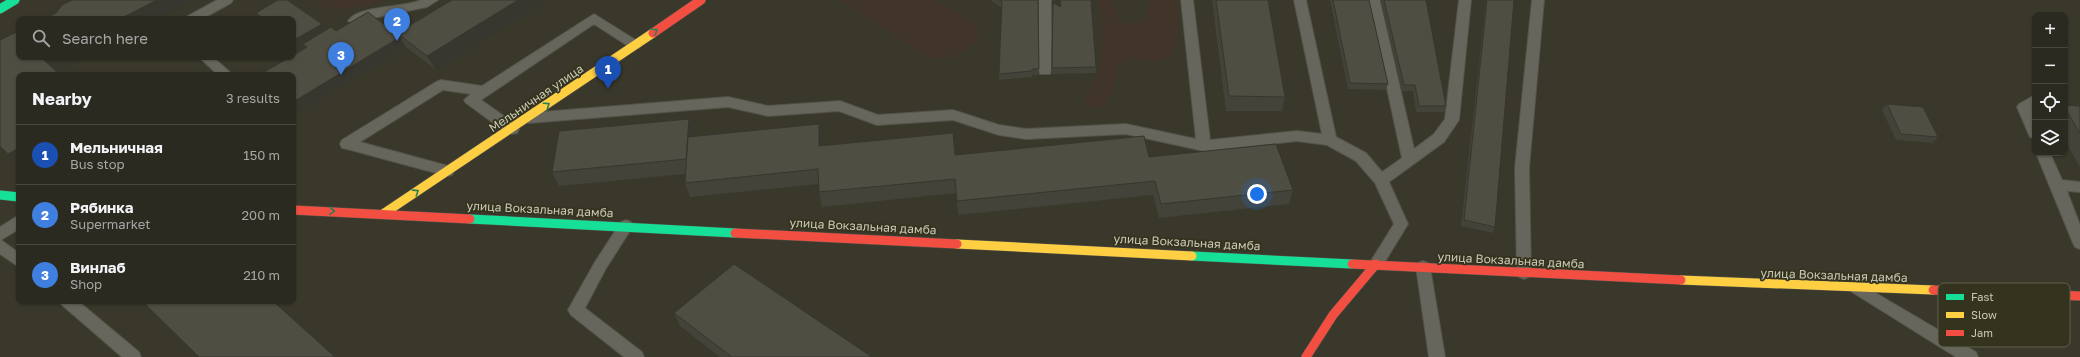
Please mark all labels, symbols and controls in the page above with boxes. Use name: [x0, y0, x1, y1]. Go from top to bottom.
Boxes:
pin: 2: [384, 8, 410, 41]
map controls: [2032, 12, 2068, 156]
button: +: [2032, 12, 2068, 48]
search box: [16, 16, 296, 60]
icon: search: [30, 27, 52, 49]
text: Search here: [62, 29, 148, 47]
one-way arrow: [650, 29, 657, 36]
pin: 3: [328, 42, 354, 75]
button: −: [2032, 48, 2068, 84]
pin: 1: [595, 56, 621, 89]
street label: Мельничная улица: [486, 61, 586, 135]
button: locate: [2032, 84, 2068, 120]
text: Nearby: [32, 88, 92, 109]
text: 3 results: [226, 90, 280, 106]
one-way arrow: [543, 103, 550, 110]
button: layers: [2032, 120, 2068, 156]
text: Мельничная: [70, 138, 163, 156]
text: 1: [42, 147, 48, 163]
text: 150 m: [243, 147, 280, 163]
text: Bus stop: [70, 156, 125, 172]
your location: [1247, 184, 1267, 204]
one-way arrow: [412, 189, 419, 197]
text: Рябинка: [70, 198, 133, 216]
street label: улица Вокзальная дамба: [466, 198, 614, 220]
text: 2: [41, 207, 49, 223]
text: 200 m: [242, 207, 280, 223]
one-way arrow: [329, 207, 335, 216]
street label: улица Вокзальная дамба: [789, 215, 937, 237]
text: Supermarket: [70, 216, 151, 232]
street label: улица Вокзальная дамба: [1113, 231, 1261, 253]
street label: улица Вокзальная дамба: [1437, 249, 1585, 271]
text: Винлаб: [70, 258, 126, 276]
street label: улица Вокзальная дамба: [1760, 265, 1908, 285]
text: 3: [41, 267, 49, 283]
text: 210 m: [243, 267, 280, 283]
text: Shop: [70, 276, 102, 292]
legend: [1938, 283, 2070, 347]
text: Fast: [1971, 290, 1994, 303]
text: Slow: [1971, 308, 1997, 321]
text: Jam: [1971, 326, 1993, 339]

